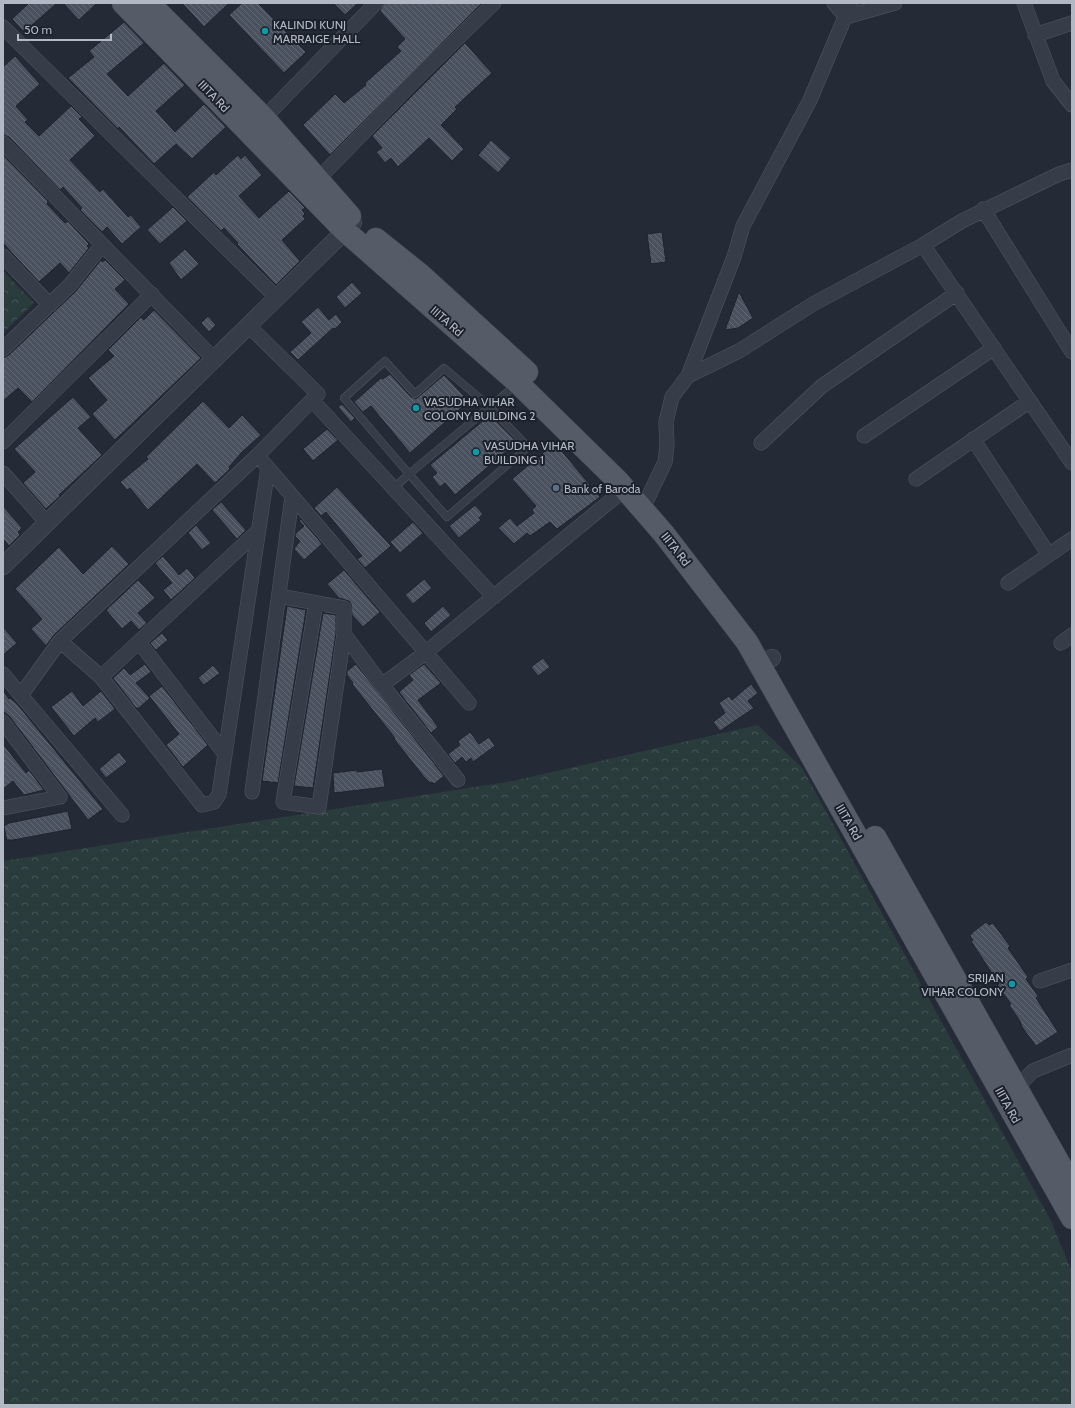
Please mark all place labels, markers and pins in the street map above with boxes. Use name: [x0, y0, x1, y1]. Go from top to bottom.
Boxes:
place label: KALINDI KUNJ MARRAIGE HALL: [273, 17, 360, 46]
marker: KALINDI KUNJ MARRAIGE HALL: [260, 26, 270, 36]
place label: VASUDHA VIHAR COLONY BUILDING 2: [424, 394, 536, 423]
marker: VASUDHA VIHAR COLONY BUILDING 2: [411, 403, 421, 413]
place label: VASUDHA VIHAR BUILDING 1: [484, 438, 575, 467]
marker: VASUDHA VIHAR BUILDING 1: [471, 447, 481, 457]
place label: Bank of Baroda: [564, 481, 641, 496]
marker: Bank of Baroda: [551, 483, 561, 493]
place label: SRIJAN VIHAR COLONY: [921, 970, 1004, 999]
marker: SRIJAN VIHAR COLONY: [1007, 979, 1017, 989]

